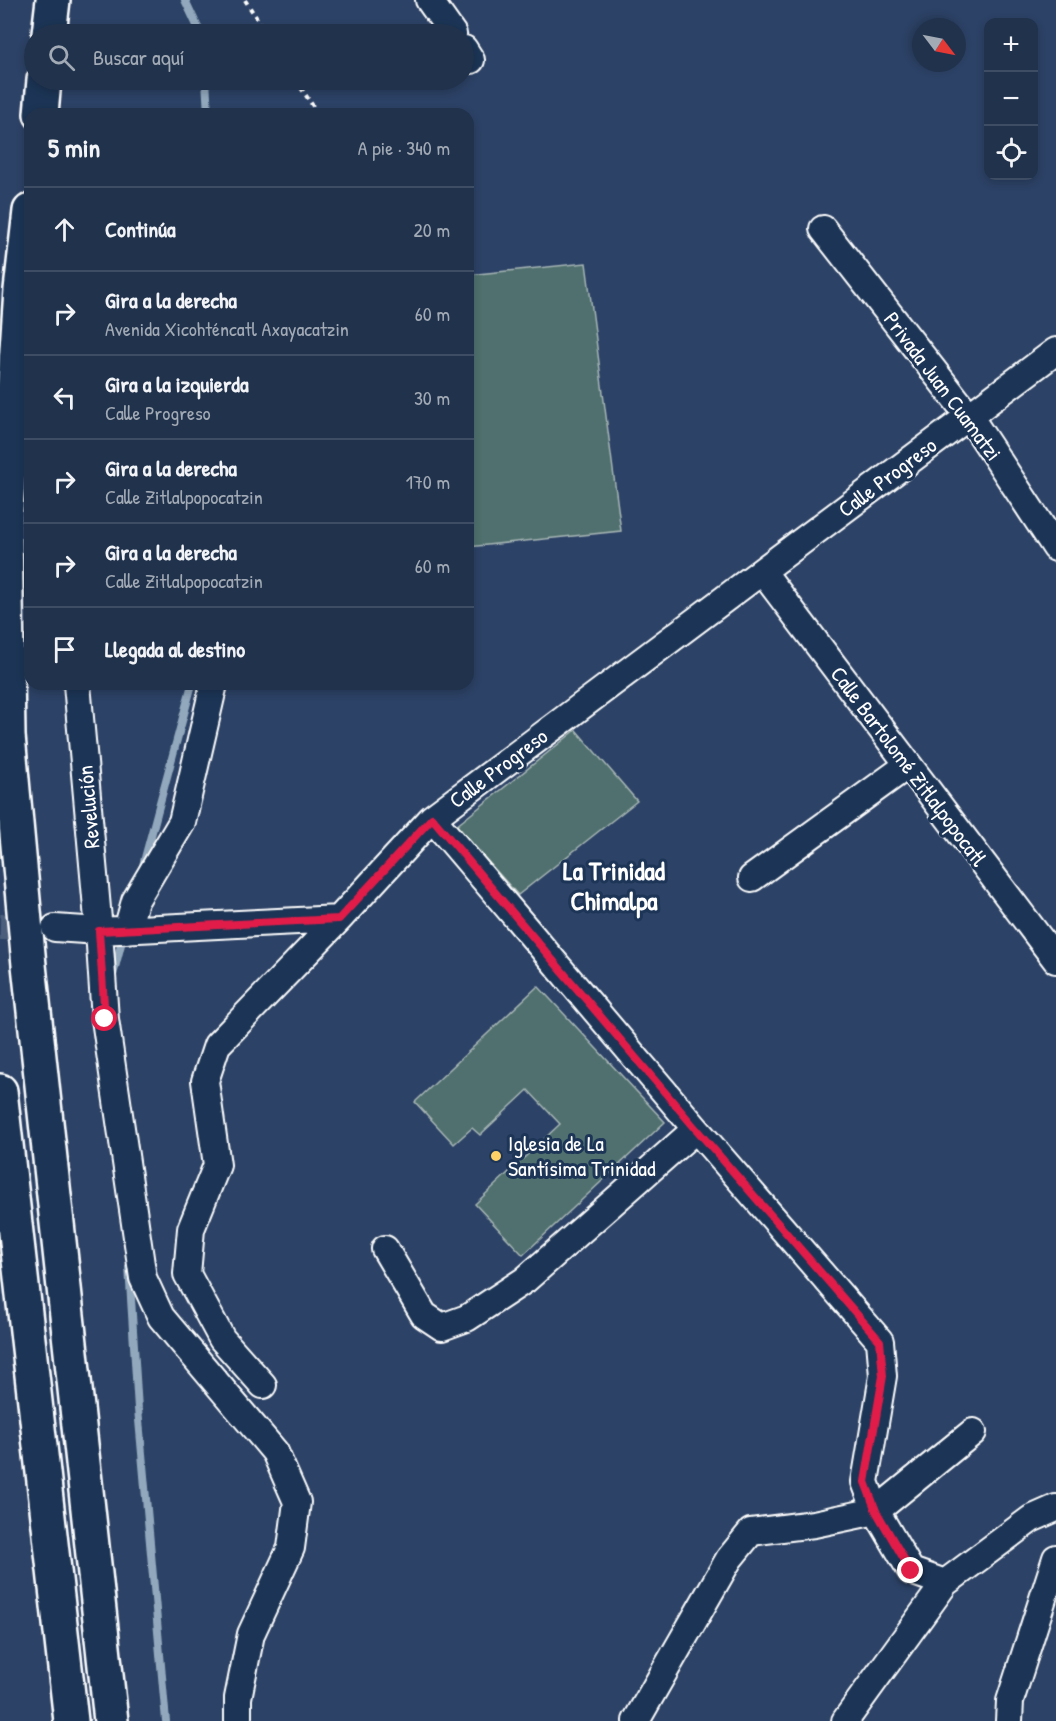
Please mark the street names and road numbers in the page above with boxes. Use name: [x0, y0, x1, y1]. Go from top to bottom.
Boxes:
street label: Privada Juan Cuamatzi: [877, 305, 1009, 467]
street label: Calle Progreso: [832, 430, 943, 524]
street label: Calle Bartolomé Zitlalpopocatl: [824, 660, 994, 872]
street label: Calle Progreso: [443, 721, 554, 815]
street label: Revelución: [69, 764, 107, 850]

